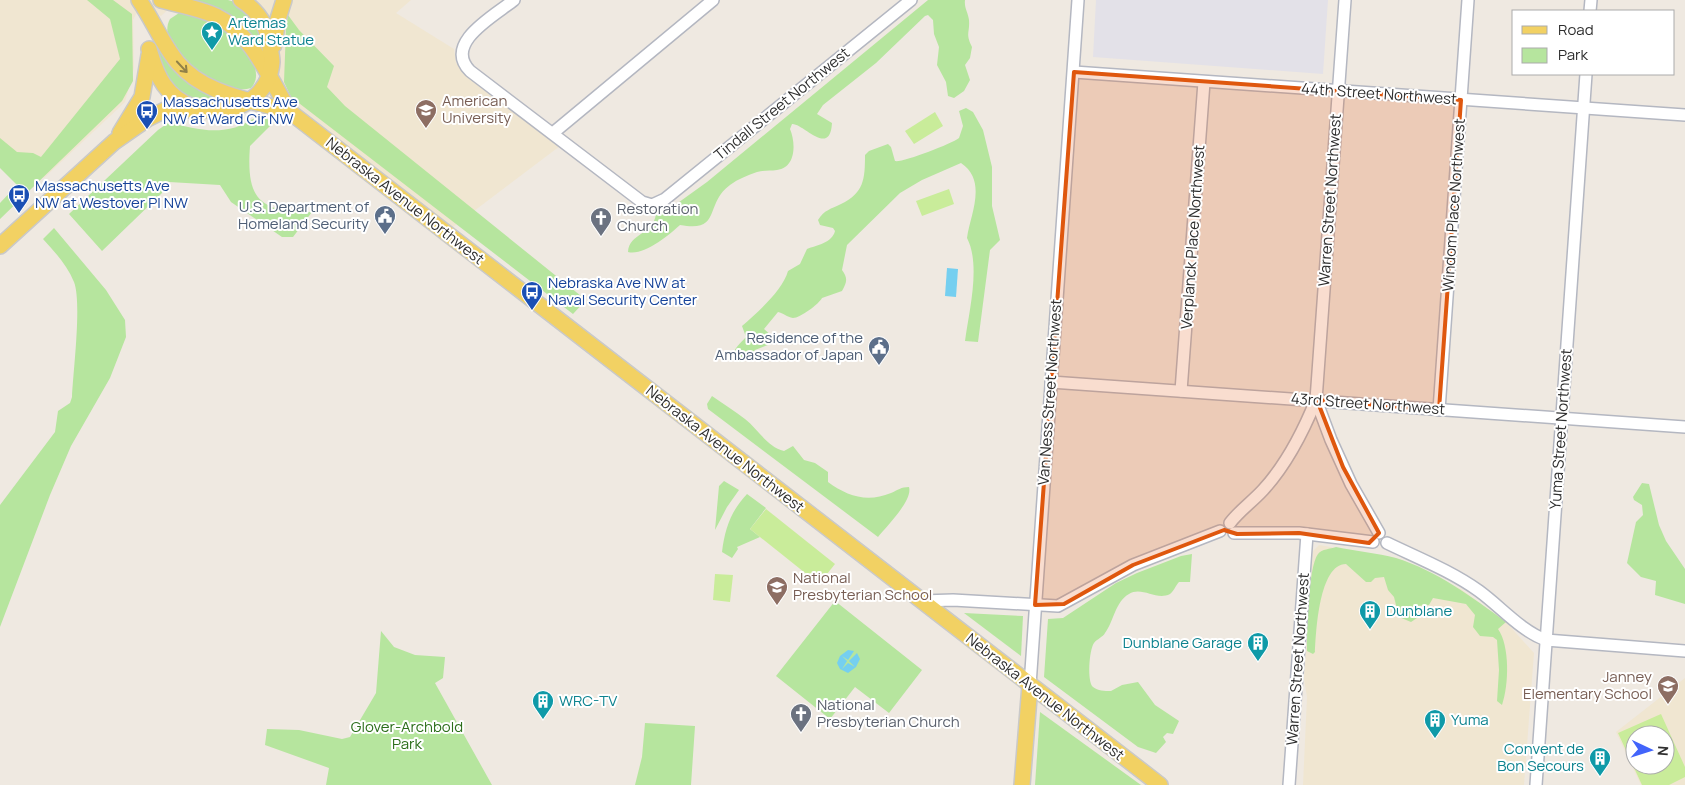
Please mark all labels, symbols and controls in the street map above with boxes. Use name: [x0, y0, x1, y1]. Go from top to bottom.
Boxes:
legend: [1512, 10, 1675, 75]
place label: Artemas Ward Statue: [228, 12, 314, 50]
text: Road: [1558, 19, 1594, 40]
place icon: Artemas Ward Statue: [200, 20, 224, 51]
street label: Tindall Street Northwest: [709, 42, 854, 165]
text: Park: [1558, 44, 1588, 65]
one-way arrow: [176, 60, 188, 73]
street label: 44th Street Northwest: [1300, 78, 1458, 109]
place label: American University: [442, 90, 511, 128]
place label: Massachusetts Ave NW at Ward Cir NW: [163, 91, 298, 129]
school or university icon: American University: [414, 98, 438, 129]
bus stop icon: Massachusetts Ave NW at Ward Cir NW: [135, 99, 159, 130]
street label: Warren Street Northwest: [1313, 113, 1346, 287]
street label: Windom Place Northwest: [1437, 118, 1470, 292]
street label: Nebraska Avenue Northwest: [322, 132, 489, 269]
street label: Verplanck Place Northwest: [1176, 144, 1209, 330]
place label: Massachusetts Ave NW at Westover Pl NW: [35, 175, 188, 213]
bus stop icon: Massachusetts Ave NW at Westover Pl NW: [7, 183, 31, 214]
place label: U.S. Department of Homeland Security: [238, 196, 370, 234]
place label: Restoration Church: [617, 198, 699, 236]
public building icon: U.S. Department of Homeland Security: [373, 204, 397, 235]
church icon: Restoration Church: [589, 206, 613, 237]
place label: Nebraska Ave NW at Naval Security Center: [548, 272, 698, 310]
bus stop icon: Nebraska Ave NW at Naval Security Center: [520, 280, 544, 311]
street label: Van Ness Street Northwest: [1033, 298, 1066, 486]
place label: Residence of the Ambassador of Japan: [715, 327, 863, 365]
public building icon: Residence of the Ambassador of Japan: [867, 335, 891, 366]
street label: Yuma Street Northwest: [1544, 348, 1577, 510]
street label: Nebraska Avenue Northwest: [642, 380, 809, 517]
street label: 43rd Street Northwest: [1290, 388, 1446, 419]
place label: National Presbyterian School: [793, 567, 932, 605]
street label: Warren Street Northwest: [1281, 572, 1314, 746]
school or university icon: National Presbyterian School: [765, 575, 789, 606]
building icon: Dunblane: [1358, 599, 1382, 630]
place label: Dunblane: [1386, 600, 1452, 621]
street label: Nebraska Avenue Northwest: [962, 628, 1129, 765]
building icon: Dunblane Garage: [1246, 631, 1270, 662]
place label: Dunblane Garage: [1123, 632, 1242, 653]
place label: Janney Elementary School: [1523, 666, 1652, 704]
school or university icon: Janney Elementary School: [1656, 674, 1680, 705]
building icon: WRC-TV: [531, 689, 555, 720]
place label: WRC-TV: [559, 690, 617, 711]
place label: National Presbyterian Church: [817, 694, 960, 732]
church icon: National Presbyterian Church: [789, 702, 813, 733]
building icon: Yuma: [1423, 708, 1447, 739]
place label: Yuma: [1451, 709, 1489, 730]
park label: Glover-Archbold Park: [351, 716, 463, 754]
north arrow: [1625, 725, 1675, 775]
place label: Convent de Bon Secours: [1497, 738, 1584, 776]
text: N: [1654, 745, 1673, 757]
building icon: Convent de Bon Secours: [1588, 746, 1612, 777]

